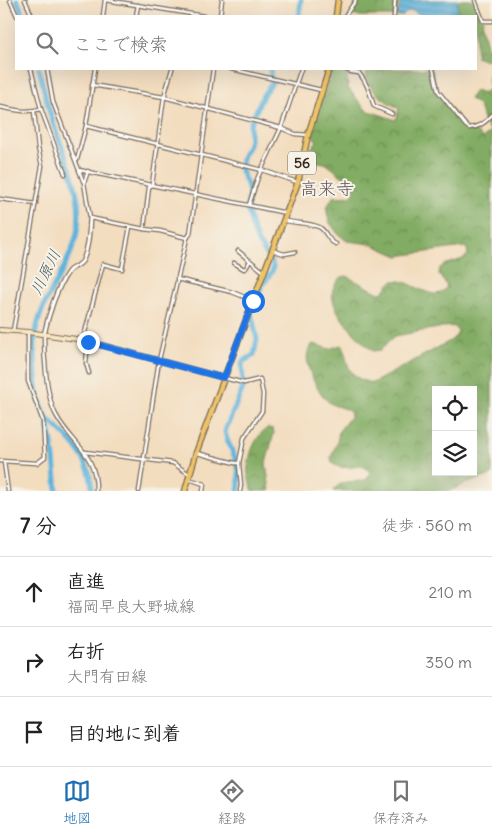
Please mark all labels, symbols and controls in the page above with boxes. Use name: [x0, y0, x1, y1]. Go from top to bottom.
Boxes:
search box: [15, 15, 477, 70]
icon: search: [33, 29, 61, 57]
text: ここで検索: [73, 32, 168, 56]
road number: 56: [288, 152, 316, 174]
district label: 高来寺: [300, 177, 354, 200]
water label: 川原川: [25, 246, 65, 298]
route start: [242, 290, 265, 313]
route end: [77, 331, 100, 354]
map controls: [432, 386, 477, 476]
button: locate: [432, 386, 477, 431]
button: layers: [432, 431, 477, 476]
text: 7 分: [20, 512, 56, 539]
text: 徒歩 · 560 m: [382, 515, 472, 535]
text: 直進: [67, 569, 105, 593]
icon: ahead: [20, 578, 48, 606]
text: 210 m: [429, 582, 472, 602]
text: 福岡早良大野城線: [67, 596, 195, 616]
text: 右折: [67, 639, 105, 663]
icon: right: [20, 648, 48, 676]
text: 350 m: [425, 652, 472, 672]
text: 大門有田線: [67, 666, 147, 686]
icon: arrive: [20, 718, 48, 746]
text: 目的地に到着: [67, 721, 181, 745]
tab: 地図: [63, 777, 91, 827]
tab: 経路: [218, 777, 246, 827]
tab: 保存済み: [373, 777, 429, 827]

